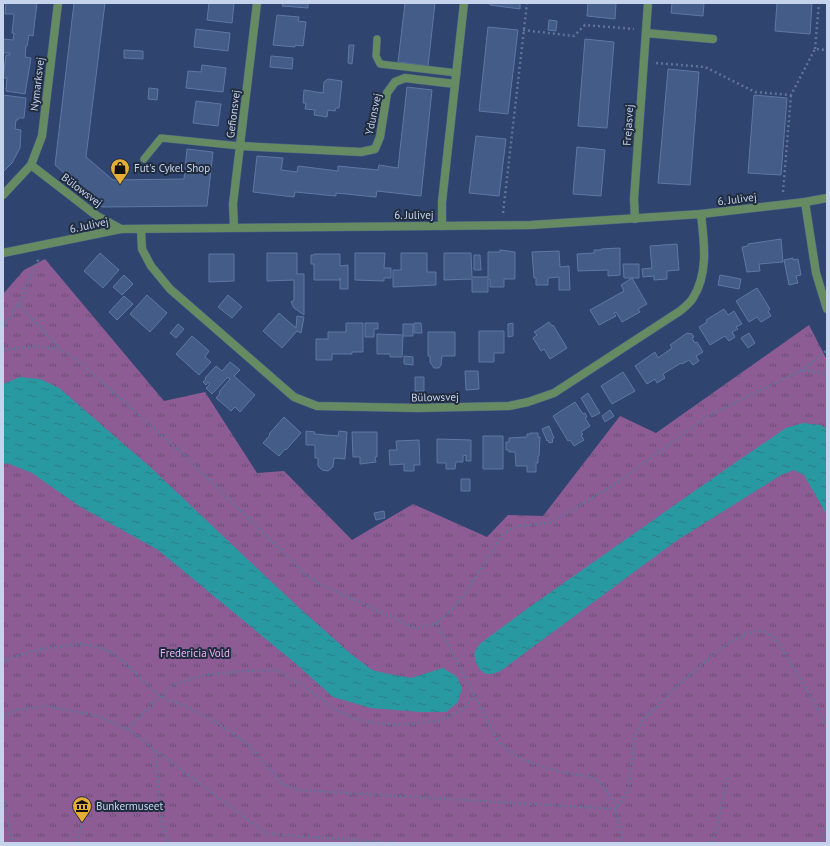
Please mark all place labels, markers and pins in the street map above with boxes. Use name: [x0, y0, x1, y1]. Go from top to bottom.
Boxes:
shop icon: Fut's Cykel Shop: [109, 157, 131, 185]
place label: Fut's Cykel Shop: [134, 161, 210, 175]
museum icon: Bunkermuseet: [71, 795, 93, 823]
place label: Bunkermuseet: [96, 799, 163, 813]

